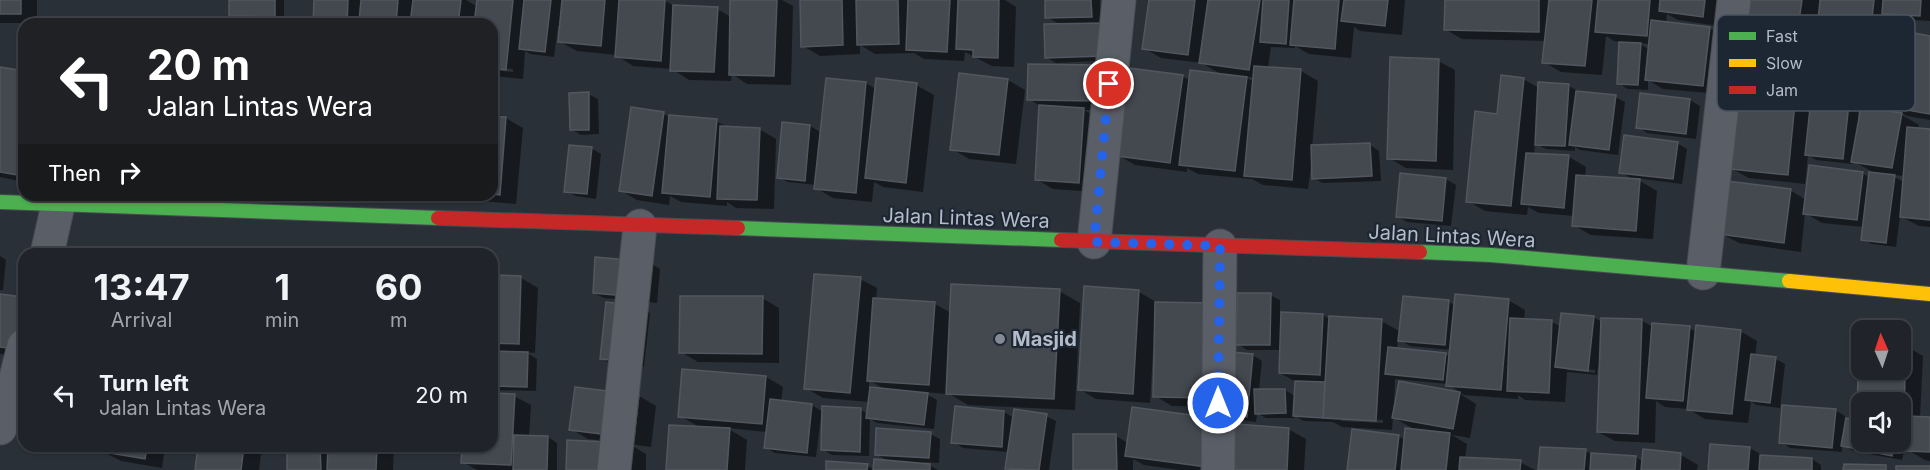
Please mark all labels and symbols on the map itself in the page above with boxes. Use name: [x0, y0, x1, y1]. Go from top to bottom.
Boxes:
legend: [1717, 15, 1915, 111]
text: Fast: [1766, 26, 1798, 46]
text: Slow: [1766, 53, 1803, 73]
pin: [1083, 58, 1134, 109]
text: Jam: [1766, 80, 1798, 100]
street label: Jalan Lintas Wera: [882, 203, 1050, 233]
street label: Jalan Lintas Wera: [1368, 220, 1536, 252]
north arrow: [1851, 320, 1911, 380]
place label: Masjid: [1012, 327, 1077, 351]
marker: Masjid: [993, 332, 1007, 346]
position arrow: [1186, 371, 1250, 435]

